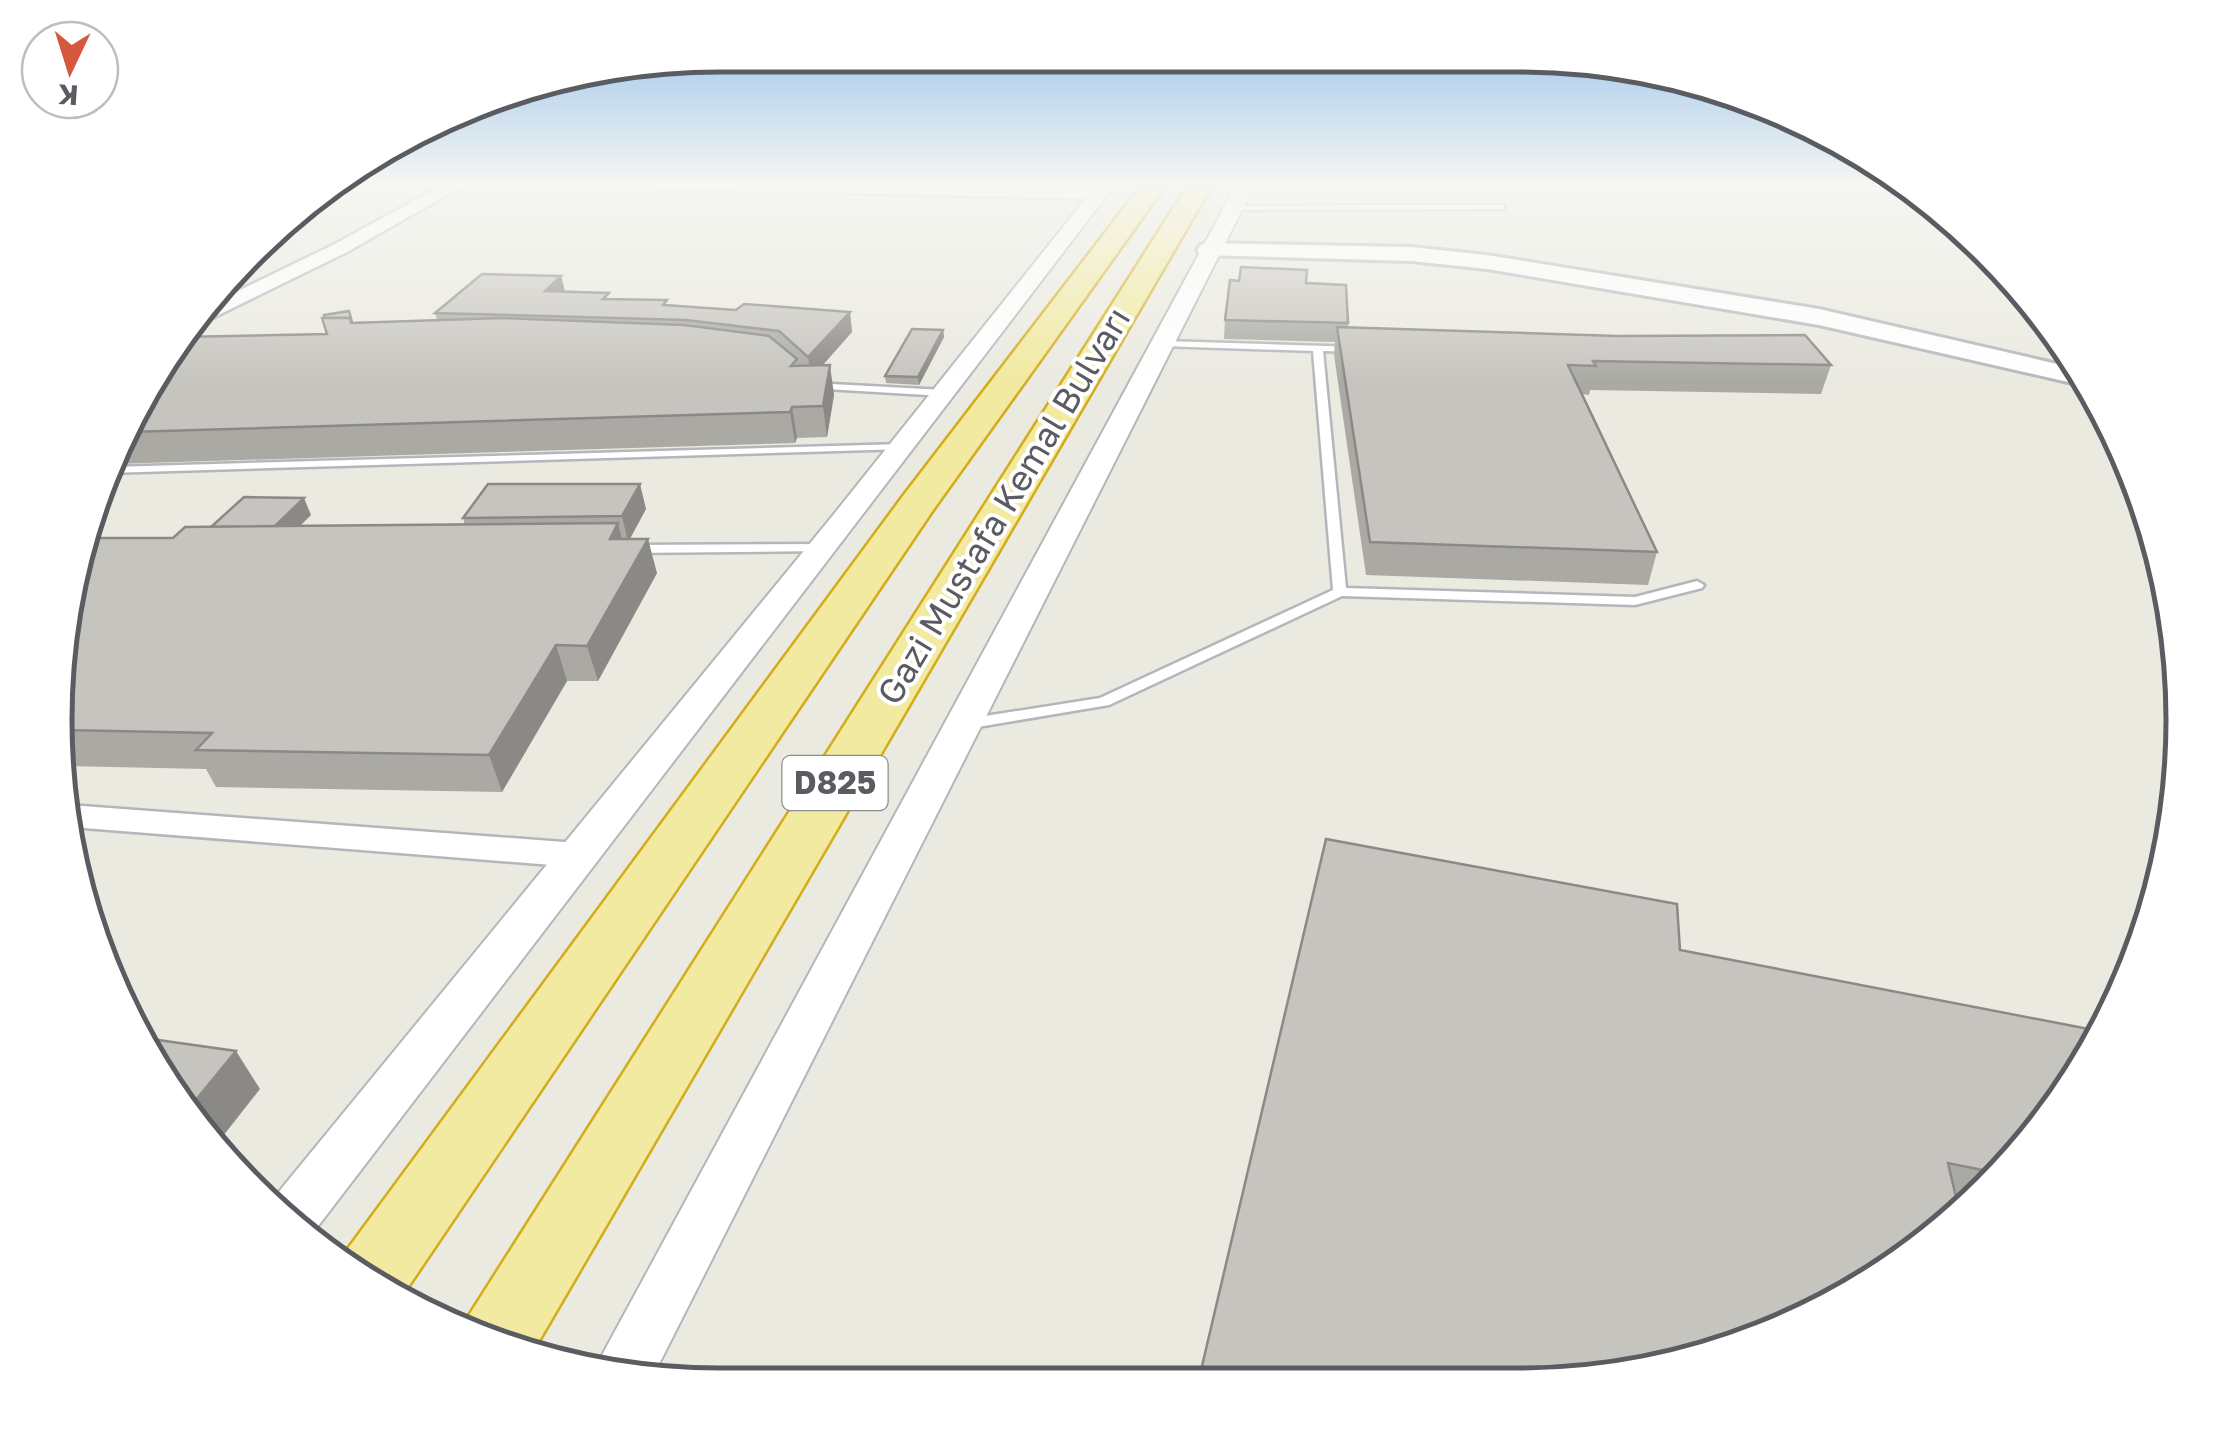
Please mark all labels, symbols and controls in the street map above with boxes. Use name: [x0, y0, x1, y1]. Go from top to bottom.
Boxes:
north arrow: [20, 20, 120, 120]
text: K: [57, 78, 80, 113]
street label: Gazi Mustafa Kemal Bulvarı: [868, 299, 1138, 712]
road number: D825: [782, 756, 888, 810]

